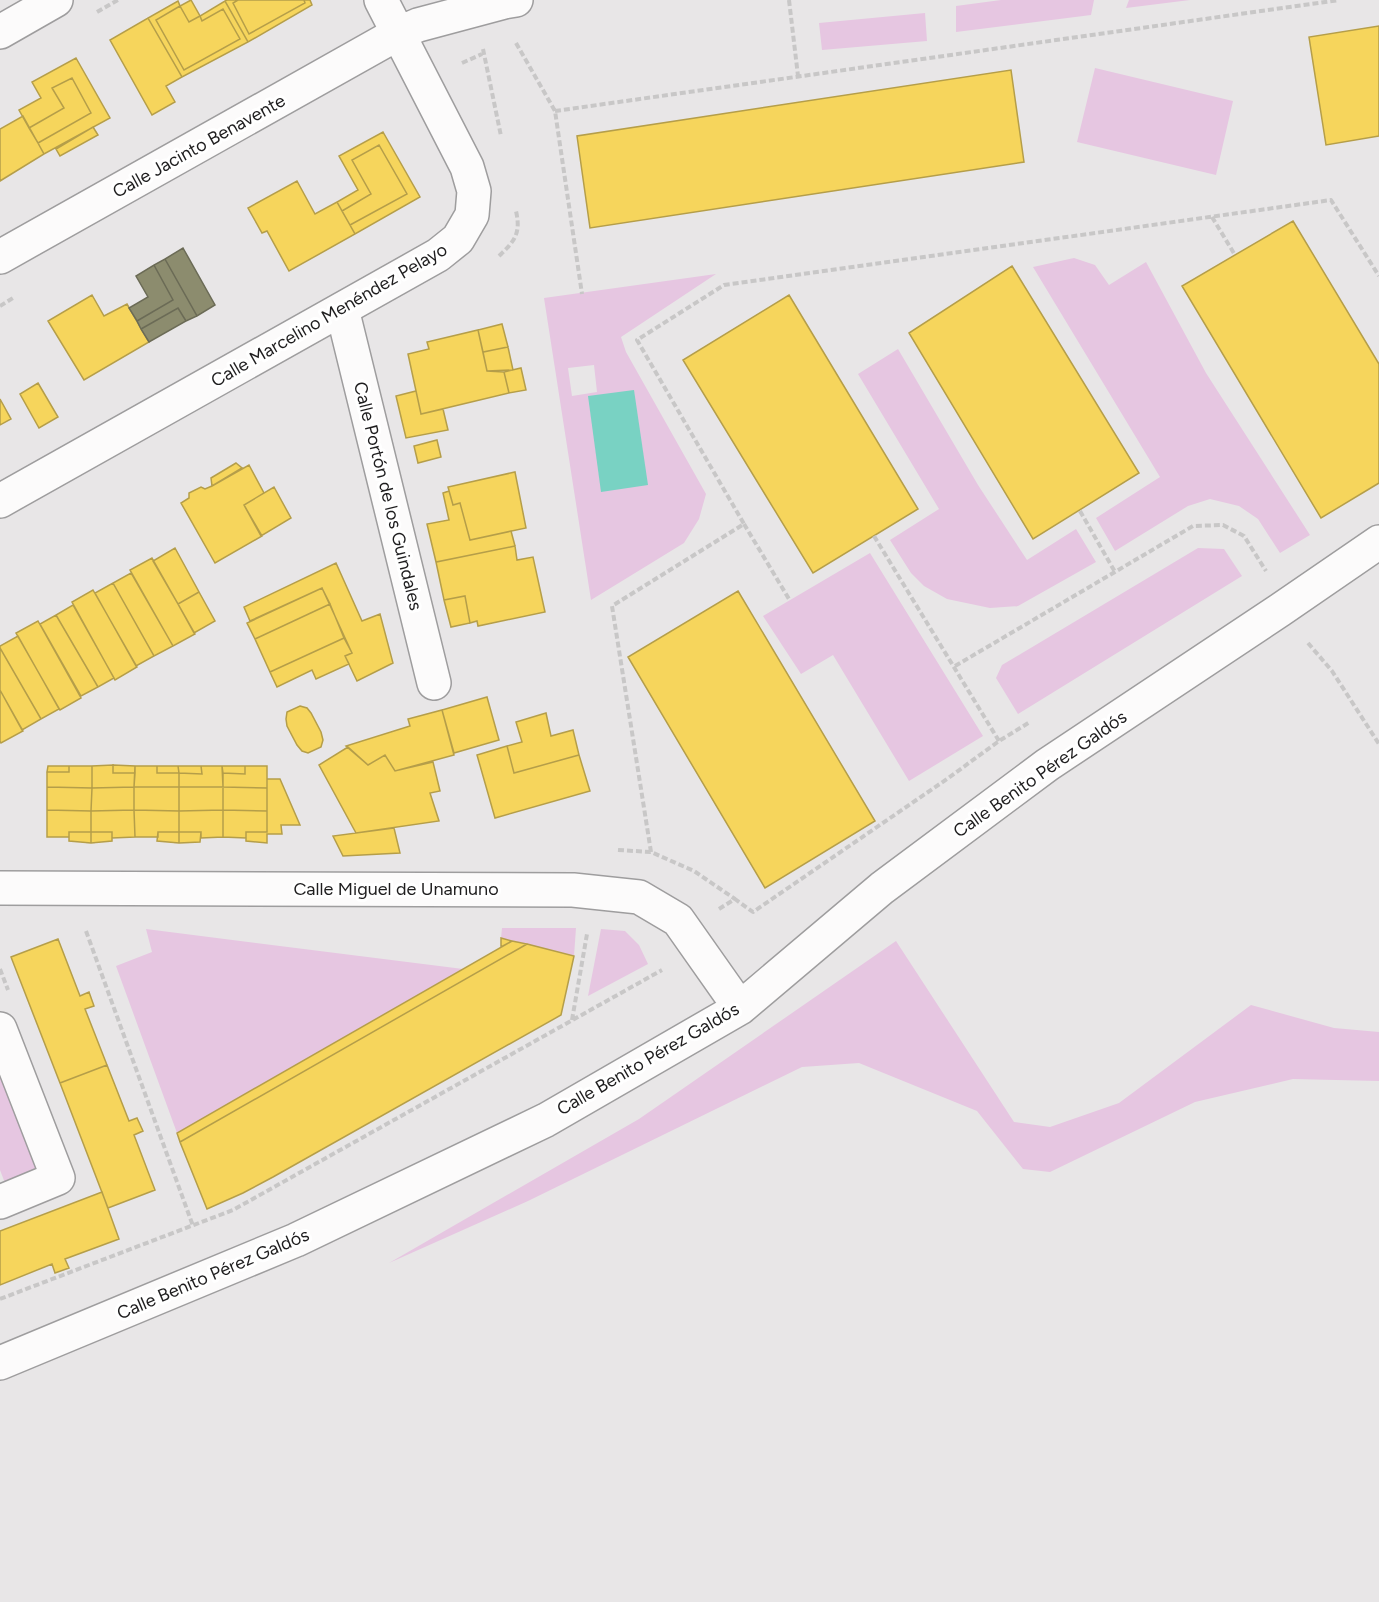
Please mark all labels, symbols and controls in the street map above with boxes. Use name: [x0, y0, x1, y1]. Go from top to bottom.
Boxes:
street label: Calle Jacinto Benavente: [109, 89, 289, 203]
street label: Calle Marcelino Menéndez Pelayo: [207, 238, 451, 392]
street label: Calle Portón de los Guindales: [349, 379, 427, 613]
street label: Calle Benito Pérez Galdós: [949, 706, 1131, 842]
street label: Calle Miguel de Unamuno: [293, 878, 499, 900]
street label: Calle Benito Pérez Galdós: [553, 998, 743, 1120]
street label: Calle Benito Pérez Galdós: [114, 1224, 312, 1324]

